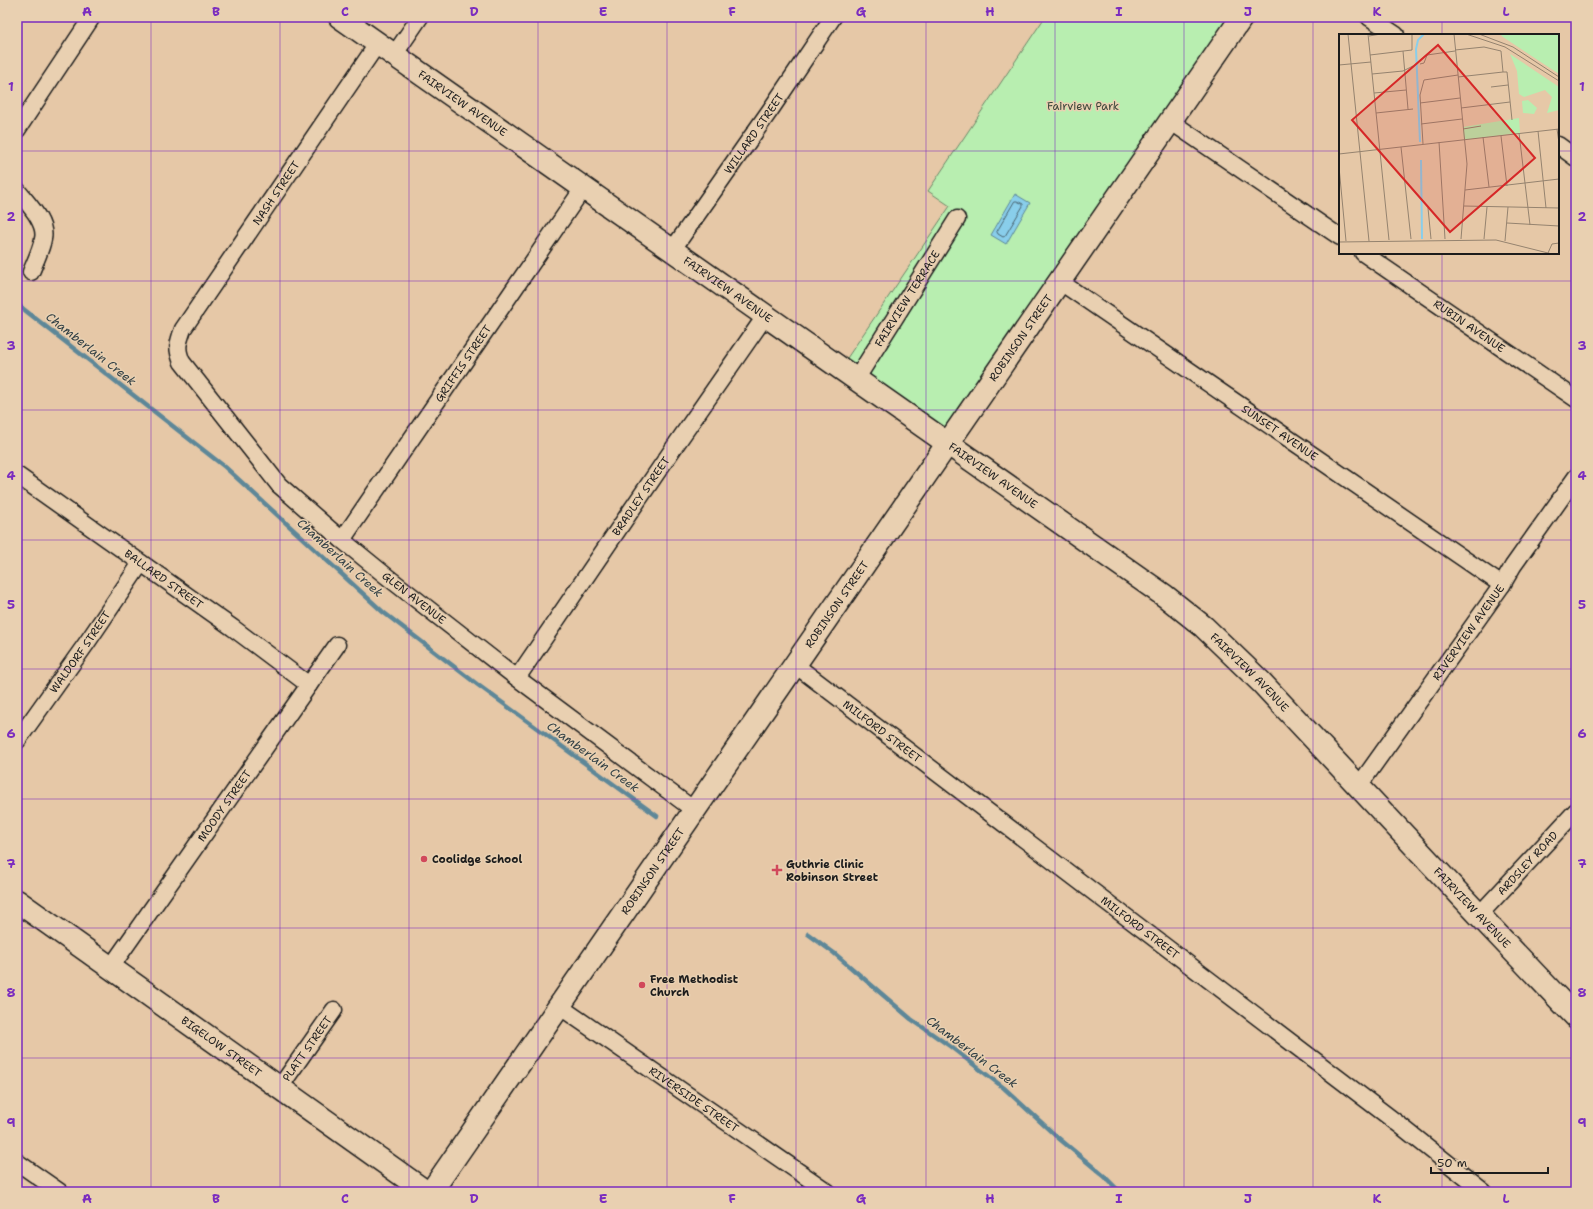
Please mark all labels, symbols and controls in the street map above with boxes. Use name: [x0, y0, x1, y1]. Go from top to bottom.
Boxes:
text: A: [82, 3, 92, 20]
text: B: [212, 3, 220, 20]
text: C: [341, 3, 349, 20]
text: D: [469, 3, 479, 20]
text: E: [599, 3, 608, 20]
text: F: [728, 3, 736, 20]
text: G: [856, 3, 867, 20]
text: H: [985, 3, 995, 20]
text: I: [1115, 3, 1123, 20]
text: J: [1244, 3, 1252, 20]
text: K: [1373, 3, 1382, 20]
text: L: [1502, 3, 1510, 20]
inset map: [1339, 34, 1559, 254]
street label: FAIRVIEW AVENUE: [415, 67, 510, 140]
text: 1: [8, 78, 14, 95]
text: 1: [1579, 78, 1585, 95]
street label: WILLARD STREET: [721, 90, 788, 177]
park label: Fairview Park: [1047, 99, 1119, 114]
street label: NASH STREET: [249, 158, 304, 228]
text: 2: [6, 208, 16, 225]
text: 2: [1577, 208, 1587, 225]
street label: FAIRVIEW TERRACE: [871, 247, 944, 350]
street label: FAIRVIEW AVENUE: [680, 253, 775, 326]
street label: ROBINSON STREET: [986, 291, 1056, 384]
street label: RUBIN AVENUE: [1430, 296, 1508, 356]
water label: Chamberlain Creek: [43, 309, 140, 389]
street label: GRIFFIS STREET: [432, 322, 495, 405]
text: 3: [6, 337, 16, 354]
text: 3: [1577, 337, 1587, 354]
street label: SUNSET AVENUE: [1239, 402, 1321, 465]
street label: FAIRVIEW AVENUE: [945, 439, 1041, 512]
street label: BRADLEY STREET: [609, 454, 674, 539]
text: 4: [6, 467, 16, 484]
text: 4: [1577, 467, 1587, 484]
water label: Chamberlain Creek: [294, 515, 386, 601]
street label: BALLARD STREET: [121, 546, 206, 613]
street label: ROBINSON STREET: [802, 558, 872, 651]
street label: GLEN AVENUE: [379, 568, 449, 628]
street label: RIVERVIEW AVENUE: [1429, 582, 1508, 683]
text: 5: [7, 596, 15, 613]
text: 5: [1578, 596, 1586, 613]
street label: WALDORF STREET: [46, 608, 114, 696]
street label: FAIRVIEW AVENUE: [1207, 630, 1292, 715]
street label: MILFORD STREET: [840, 697, 925, 766]
water label: Chamberlain Creek: [544, 718, 642, 796]
text: 6: [6, 725, 16, 742]
text: 6: [1577, 725, 1587, 742]
street label: MOODY STREET: [194, 767, 255, 845]
street label: ROBINSON STREET: [618, 825, 688, 918]
street label: ARDSLEY ROAD: [1494, 828, 1561, 899]
place label: Coolidge School: [432, 852, 522, 867]
marker: Coolidge School: [419, 854, 429, 864]
text: 7: [6, 855, 16, 872]
text: 7: [1577, 855, 1587, 872]
place label: Guthrie Clinic Robinson Street: [786, 857, 879, 885]
marker: Guthrie Clinic Robinson Street: [771, 864, 783, 876]
street label: FAIRVIEW AVENUE: [1430, 864, 1514, 952]
street label: MILFORD STREET: [1098, 893, 1182, 963]
place label: Free Methodist Church: [650, 972, 739, 1000]
marker: Free Methodist Church: [637, 980, 647, 990]
text: 8: [6, 984, 16, 1001]
text: 8: [1577, 984, 1587, 1001]
water label: Chamberlain Creek: [923, 1012, 1021, 1092]
street label: BIGELOW STREET: [178, 1013, 265, 1081]
street label: PLATT STREET: [279, 1013, 336, 1085]
street label: RIVERSIDE STREET: [646, 1063, 742, 1136]
text: 9: [6, 1114, 16, 1131]
text: 9: [1577, 1114, 1587, 1131]
scale bar: [1431, 1149, 1548, 1175]
text: 50 m: [1437, 1155, 1467, 1171]
text: A: [82, 1190, 92, 1207]
text: B: [212, 1190, 220, 1207]
text: C: [341, 1190, 349, 1207]
text: D: [469, 1190, 479, 1207]
text: E: [599, 1190, 608, 1207]
text: F: [728, 1190, 736, 1207]
text: G: [856, 1190, 867, 1207]
text: H: [985, 1190, 995, 1207]
text: I: [1115, 1190, 1123, 1207]
text: J: [1244, 1190, 1252, 1207]
text: K: [1373, 1190, 1382, 1207]
text: L: [1502, 1190, 1510, 1207]

